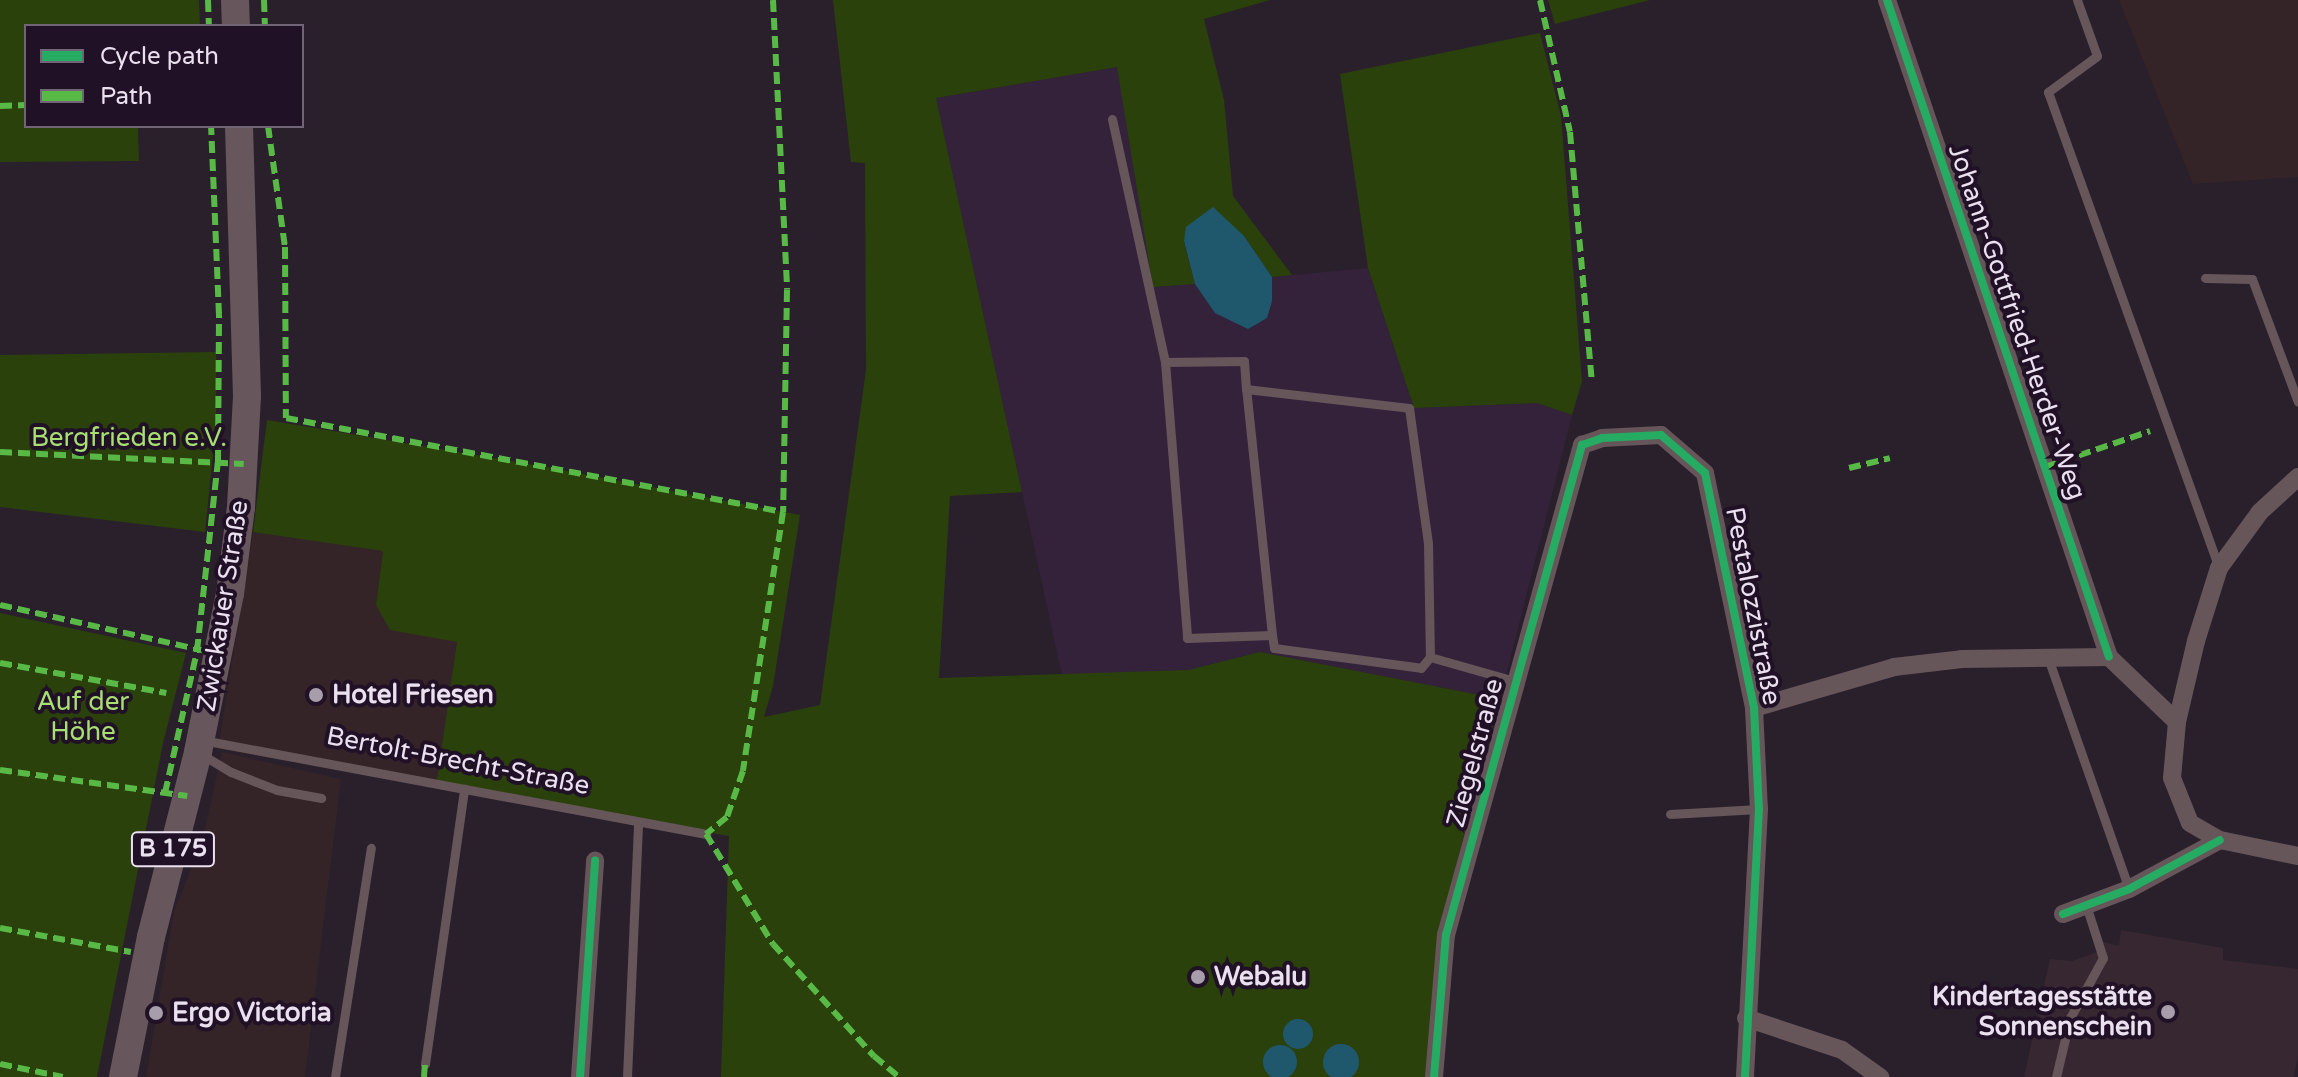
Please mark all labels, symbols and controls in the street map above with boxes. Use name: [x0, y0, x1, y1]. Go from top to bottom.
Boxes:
legend: [24, 24, 304, 128]
text: Cycle path: [100, 42, 219, 71]
text: Path: [100, 82, 153, 111]
street label: Johann-Gottfried-Herder-Weg: [1941, 140, 2093, 504]
park label: Bergfrieden e.V.: [31, 422, 227, 454]
street label: Zwickauer Straße: [191, 498, 255, 714]
street label: Pestalozzistraße: [1719, 504, 1787, 708]
street label: Ziegelstraße: [1440, 675, 1510, 831]
place label: Hotel Friesen: [332, 679, 494, 711]
park label: Auf der Höhe: [37, 686, 129, 748]
marker: Hotel Friesen: [307, 686, 325, 704]
street label: Bertolt-Brecht-Straße: [324, 720, 592, 802]
road number: B 175: [129, 829, 217, 869]
place label: Webalu: [1214, 961, 1307, 993]
marker: Webalu: [1189, 968, 1207, 986]
place label: Kindertagesstätte Sonnenschein: [1932, 981, 2152, 1042]
place label: Ergo Victoria: [172, 997, 332, 1029]
marker: Kindertagesstätte Sonnenschein: [2159, 1003, 2177, 1021]
marker: Ergo Victoria: [147, 1004, 165, 1022]

